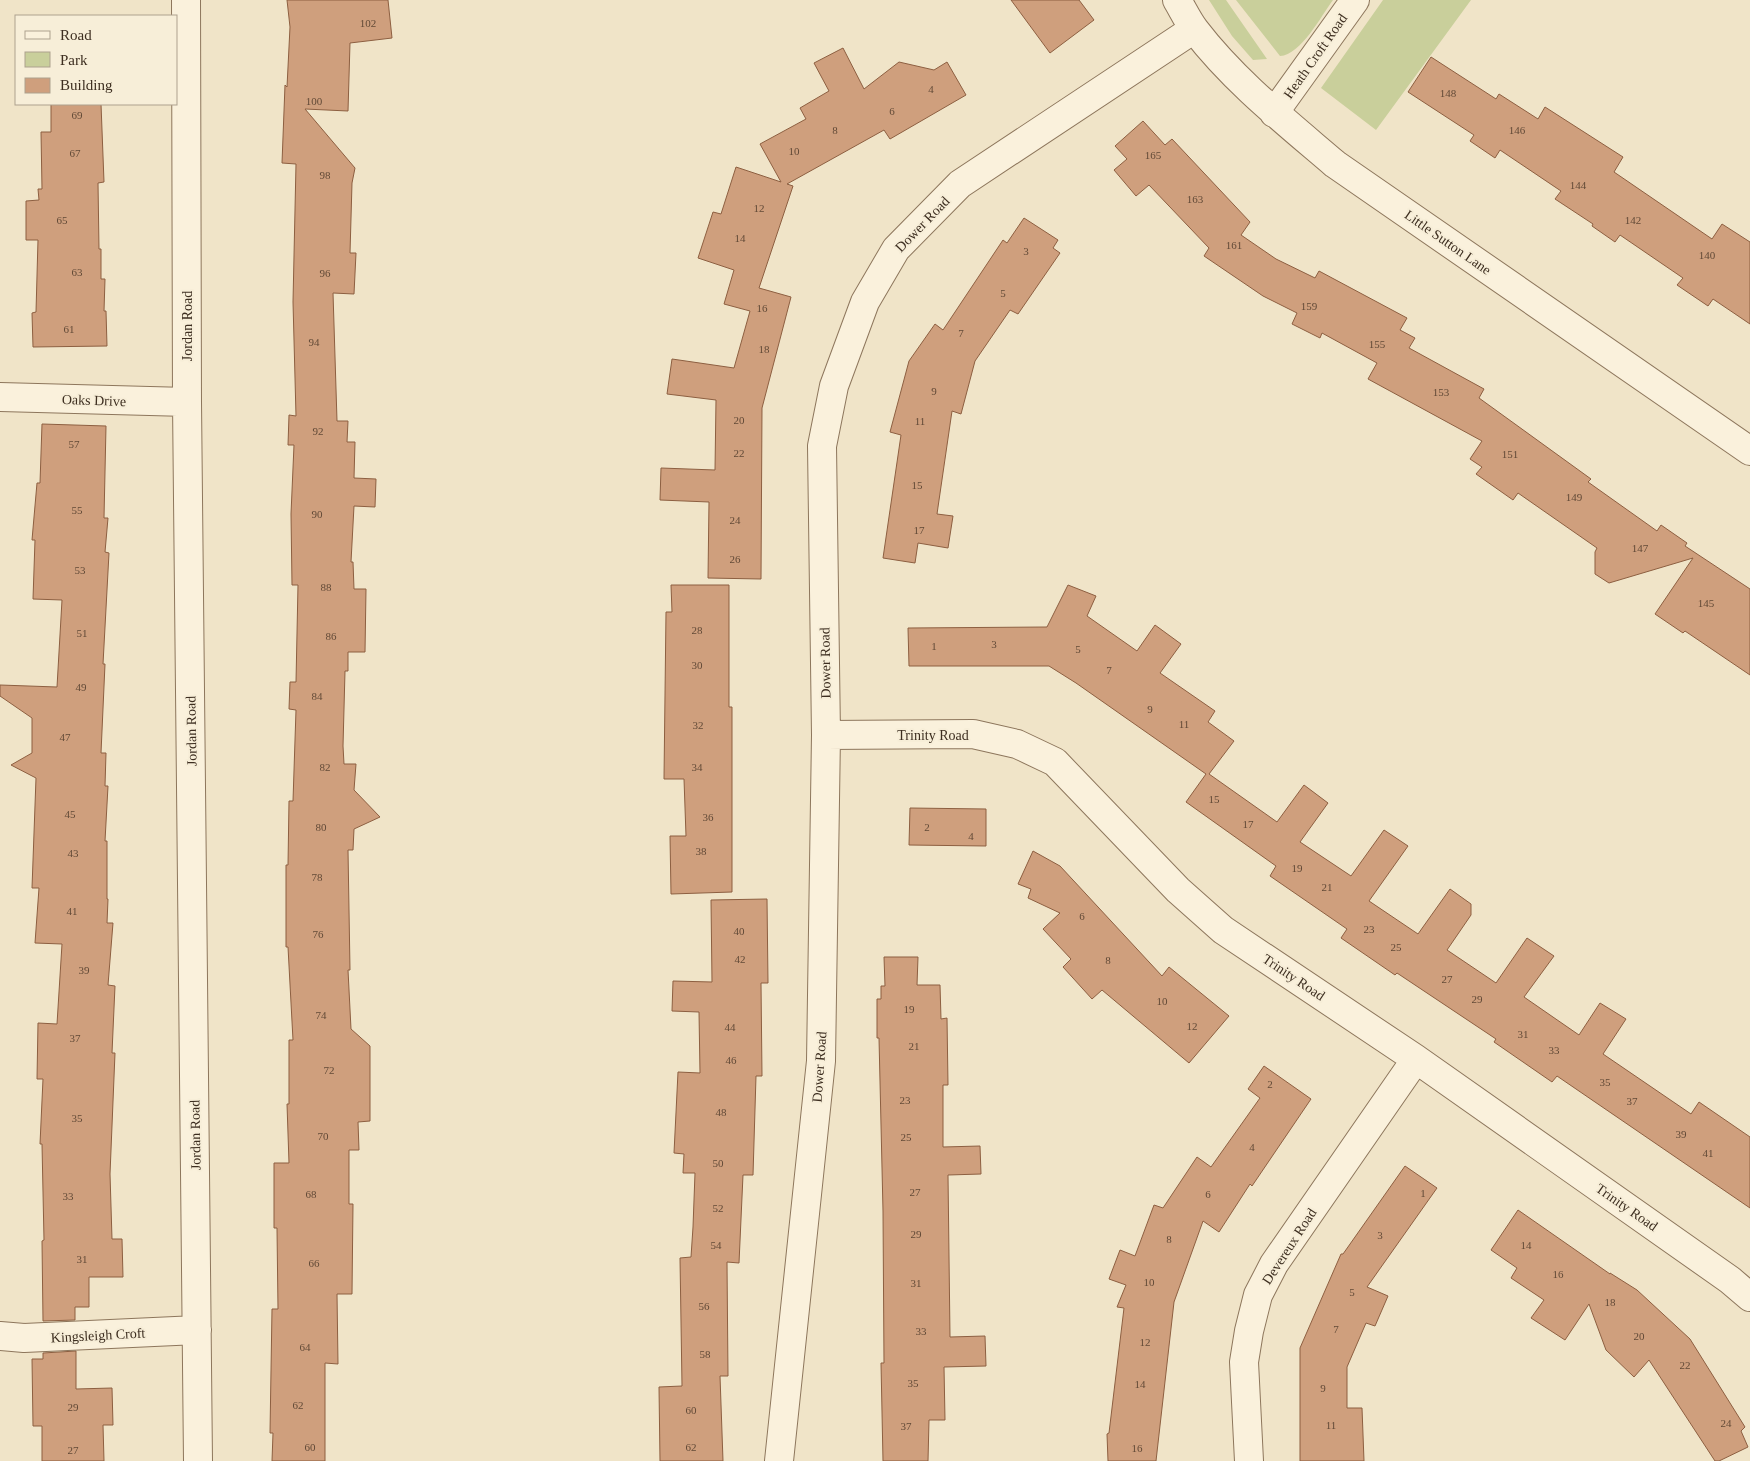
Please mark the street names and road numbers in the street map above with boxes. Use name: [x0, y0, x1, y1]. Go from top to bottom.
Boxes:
street label: Heath Croft Road: [1281, 11, 1350, 101]
street label: Dower Road: [892, 194, 952, 255]
street label: Little Sutton Lane: [1402, 207, 1494, 278]
street label: Jordan Road: [180, 291, 195, 361]
street label: Oaks Drive: [62, 392, 126, 409]
street label: Dower Road: [817, 627, 834, 699]
street label: Jordan Road: [183, 696, 200, 766]
street label: Trinity Road: [897, 728, 969, 743]
street label: Trinity Road: [1260, 951, 1328, 1004]
street label: Dower Road: [810, 1031, 829, 1103]
street label: Jordan Road: [187, 1100, 204, 1170]
street label: Trinity Road: [1593, 1181, 1660, 1234]
street label: Devereux Road: [1259, 1206, 1320, 1287]
street label: Kingsleigh Croft: [50, 1326, 146, 1345]

